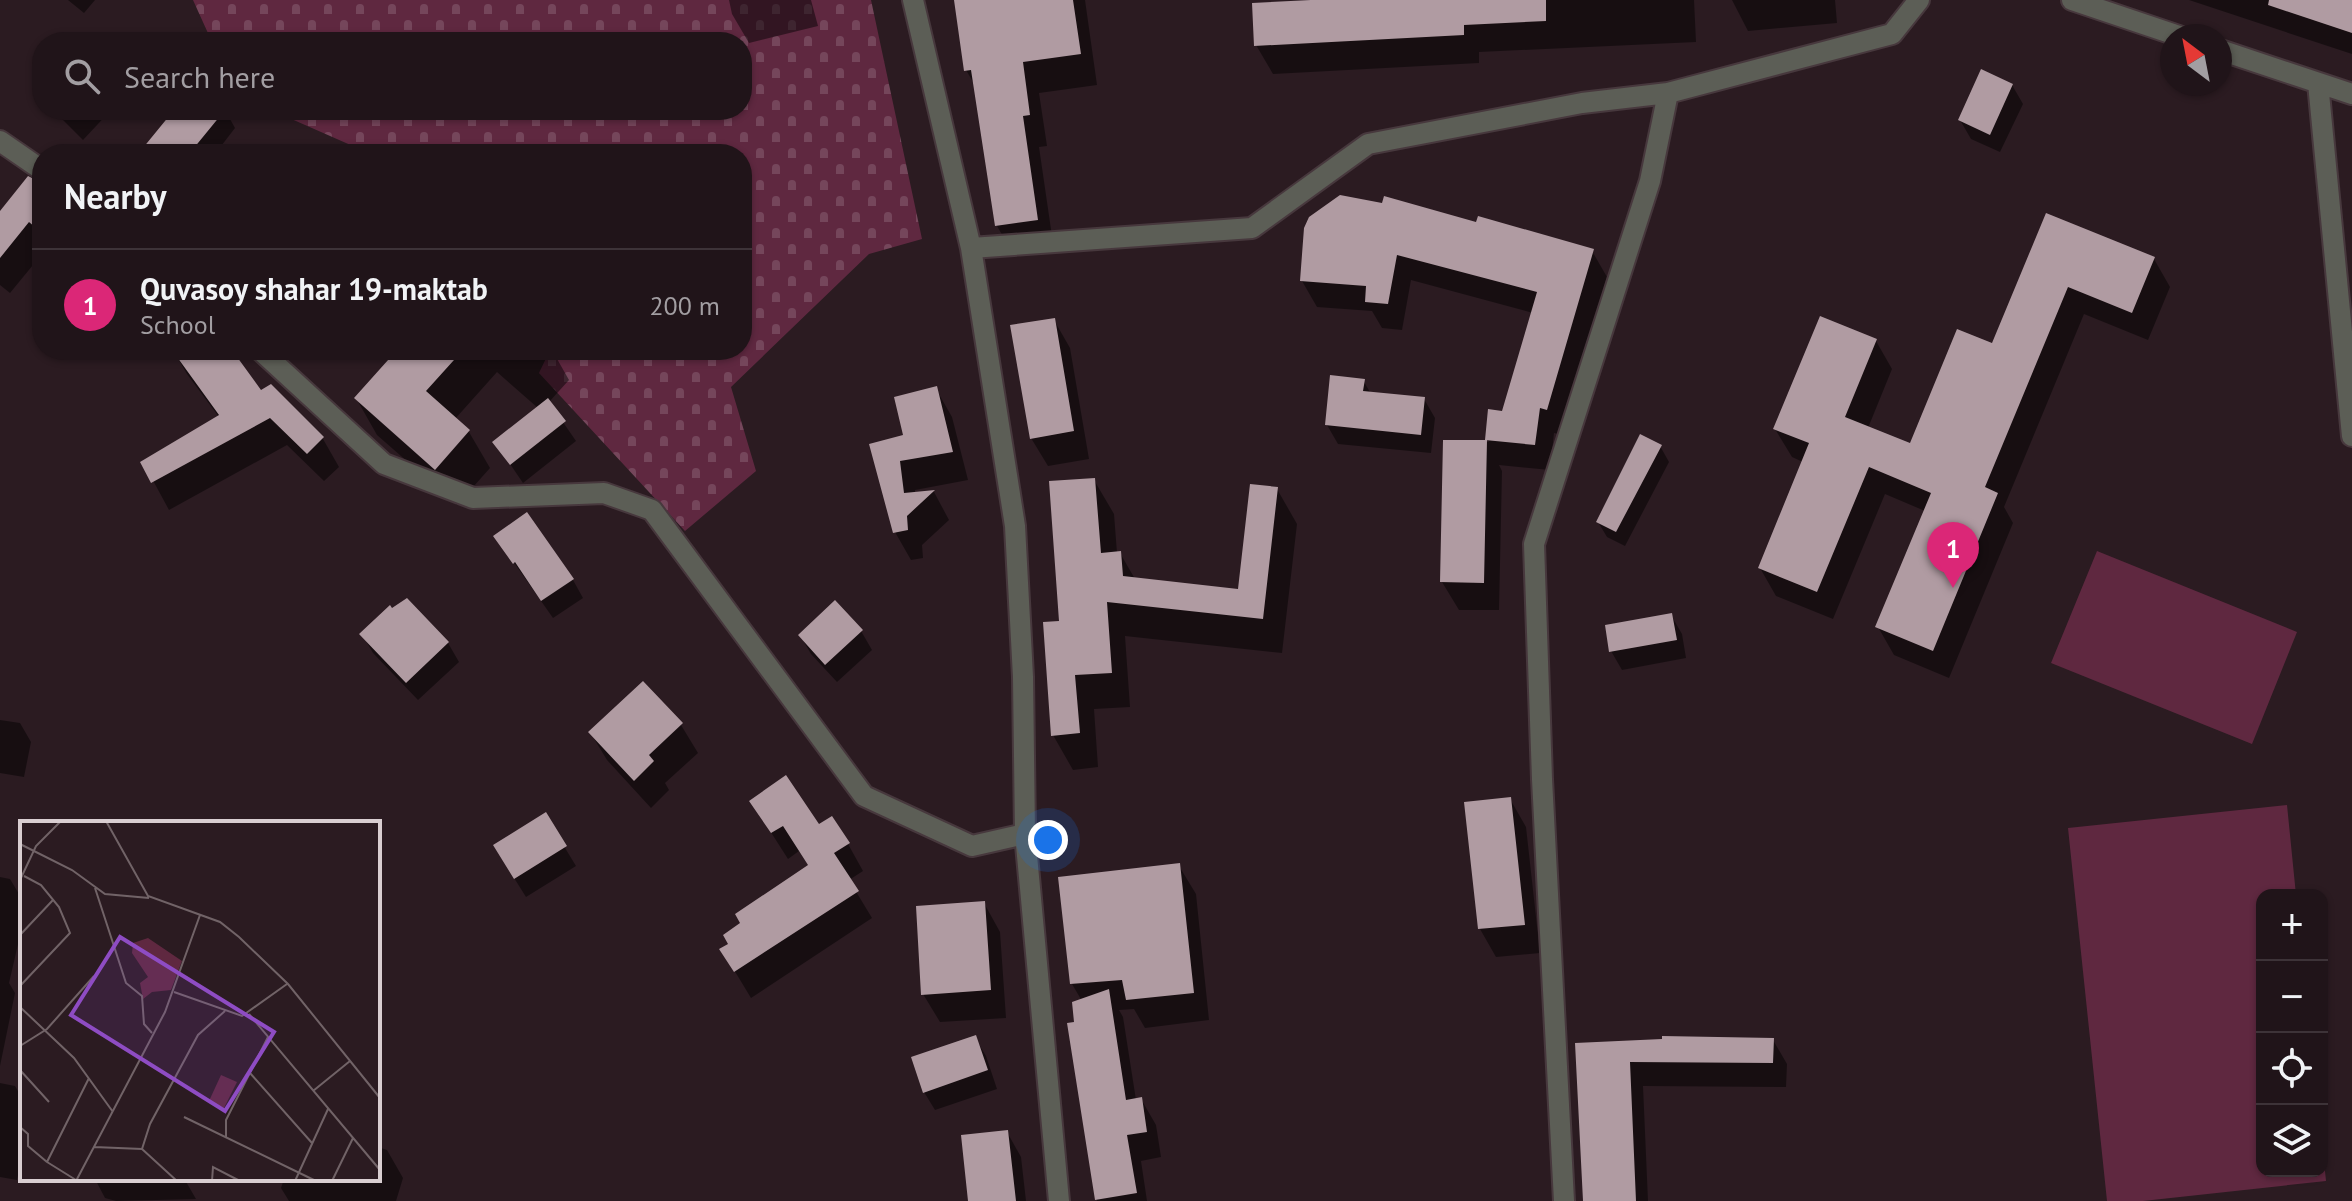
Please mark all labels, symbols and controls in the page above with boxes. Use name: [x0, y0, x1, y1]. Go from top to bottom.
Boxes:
north arrow: [2160, 24, 2232, 96]
search box: [32, 32, 752, 120]
icon: search: [60, 54, 104, 98]
text: Search here: [124, 57, 275, 96]
text: Nearby: [64, 174, 166, 218]
text: Quvasoy shahar 19-maktab: [140, 269, 488, 308]
text: 1: [83, 289, 97, 322]
text: 200 m: [649, 289, 720, 322]
text: School: [140, 308, 215, 341]
pin: 1: [1927, 522, 1979, 588]
your location: [1028, 820, 1068, 860]
inset map: [20, 821, 380, 1181]
map controls: [2256, 889, 2328, 1177]
button: +: [2256, 889, 2328, 961]
button: −: [2256, 961, 2328, 1033]
button: locate: [2256, 1033, 2328, 1105]
button: layers: [2256, 1105, 2328, 1177]

